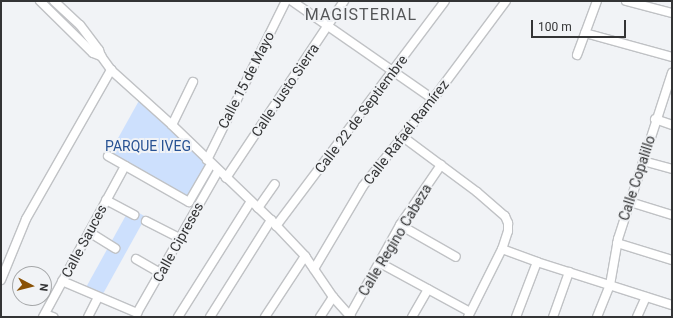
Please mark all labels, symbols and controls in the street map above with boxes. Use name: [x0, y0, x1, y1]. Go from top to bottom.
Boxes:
district label: MAGISTERIAL: [305, 5, 417, 25]
scale bar: [533, 12, 628, 38]
text: 100 m: [538, 20, 572, 34]
street label: Calle 15 de Mayo: [214, 29, 278, 131]
street label: Calle Justo Sierra: [248, 40, 322, 140]
street label: Calle 22 de Septiembre: [311, 52, 411, 176]
street label: Calle Rafaél Ramírez: [360, 76, 452, 188]
street label: Calle Copalillo: [615, 133, 659, 223]
park label: PARQUE IVEG: [105, 138, 191, 154]
street label: Calle Regino Cabeza: [355, 181, 435, 299]
street label: Calle Cipreses: [149, 199, 207, 285]
street label: Calle Sauces: [58, 202, 110, 280]
north arrow: [12, 266, 52, 306]
text: N: [36, 283, 50, 292]

